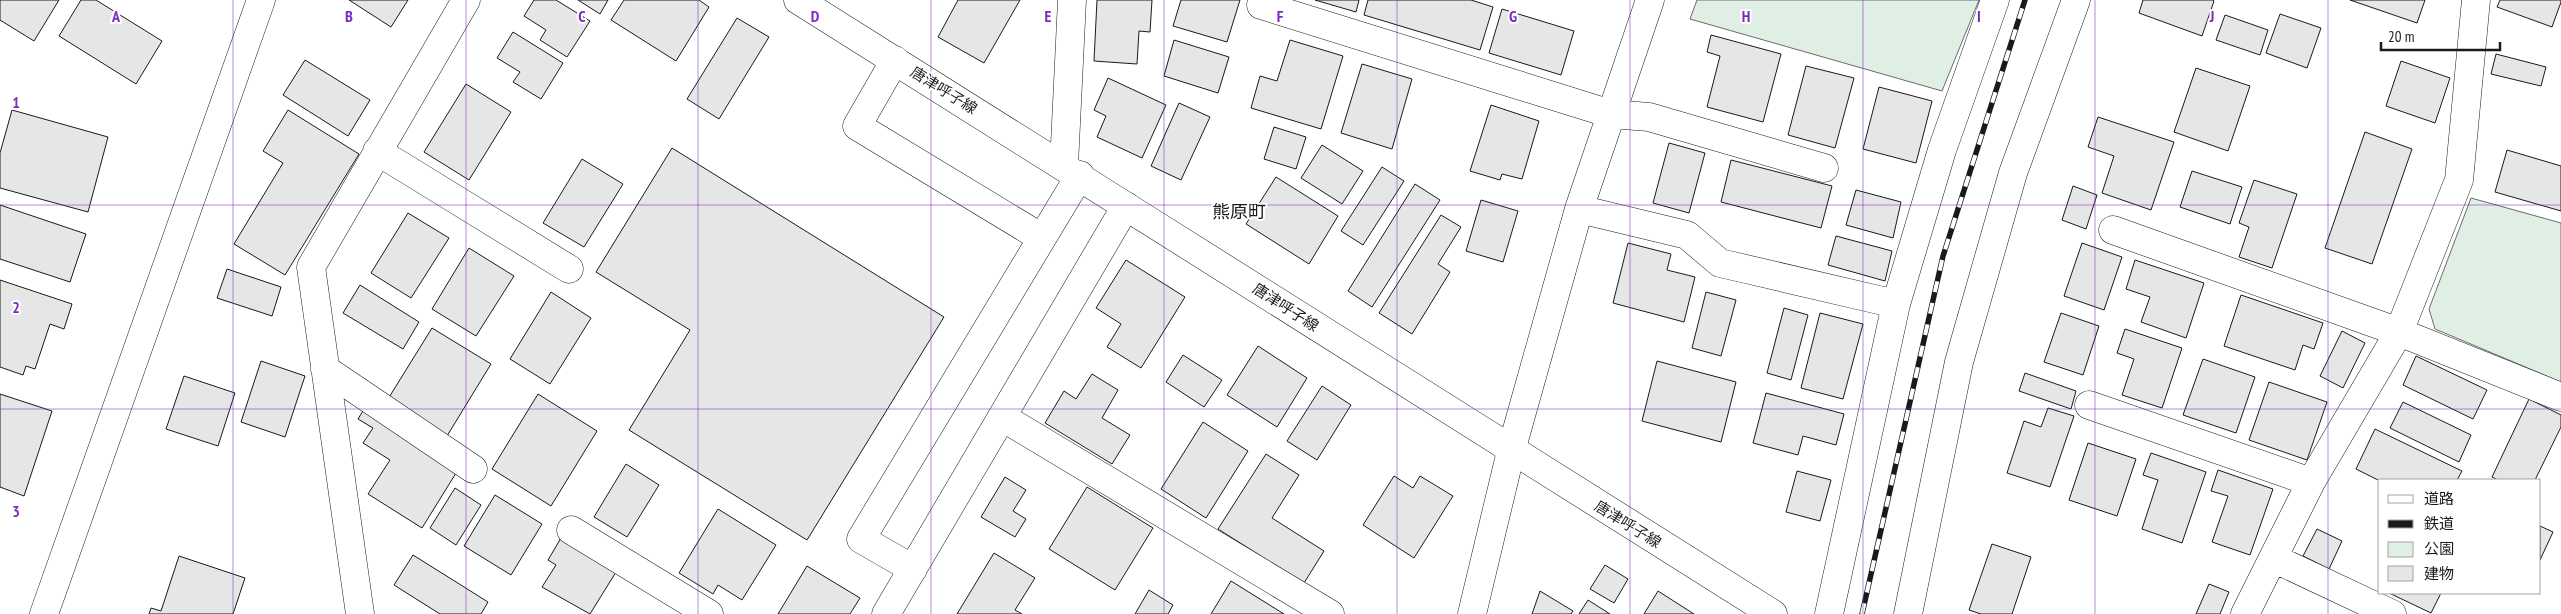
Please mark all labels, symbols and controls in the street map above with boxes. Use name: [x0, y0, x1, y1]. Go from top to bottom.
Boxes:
text: A: [111, 6, 121, 26]
text: B: [345, 6, 353, 26]
text: C: [578, 6, 586, 26]
text: D: [811, 6, 820, 26]
text: E: [1045, 6, 1052, 26]
text: F: [1277, 6, 1284, 26]
text: G: [1509, 6, 1517, 26]
text: H: [1742, 6, 1750, 26]
text: I: [1977, 6, 1981, 26]
text: J: [2209, 6, 2214, 26]
scale bar: [2381, 20, 2500, 52]
text: 20 m: [2388, 27, 2414, 46]
street label: 唐津呼子線: [907, 62, 981, 118]
text: 1: [12, 92, 20, 112]
district label: 熊原町: [1212, 200, 1266, 223]
street label: 唐津呼子線: [1249, 279, 1323, 335]
text: 2: [12, 297, 20, 317]
legend: [2378, 479, 2541, 594]
text: 道路: [2424, 489, 2454, 508]
street label: 唐津呼子線: [1591, 496, 1665, 552]
text: 3: [12, 501, 20, 521]
text: 鉄道: [2424, 514, 2454, 533]
text: 公園: [2424, 539, 2454, 558]
text: 建物: [2424, 564, 2454, 583]

